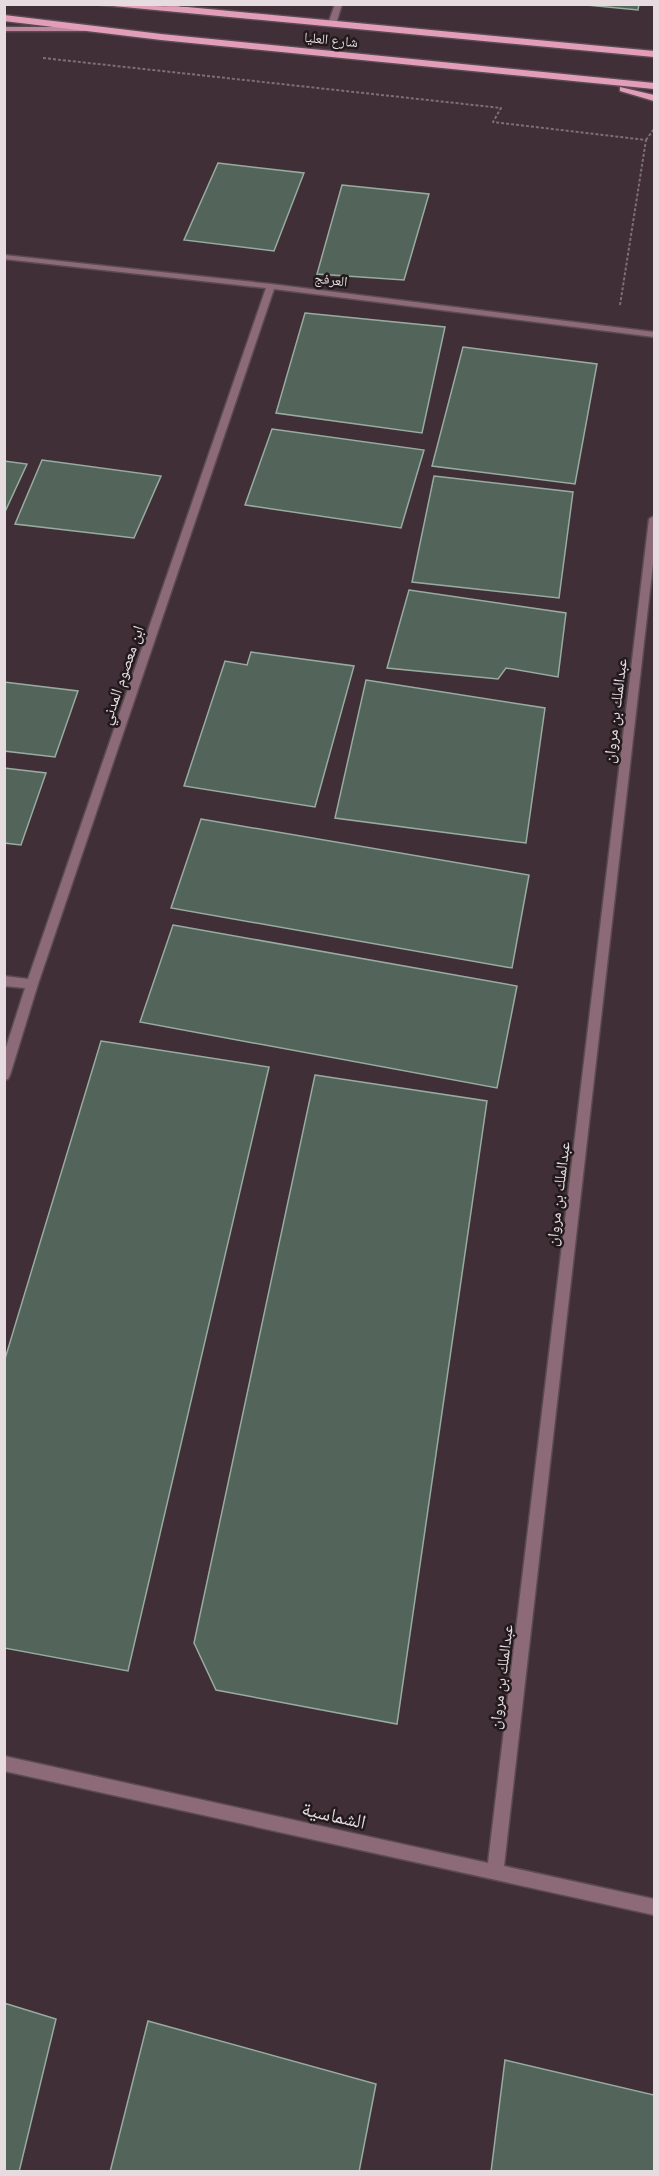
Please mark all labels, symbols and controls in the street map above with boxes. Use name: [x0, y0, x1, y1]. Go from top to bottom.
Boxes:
street label: شارع العليا: [303, 29, 359, 52]
street label: العرفج: [313, 270, 348, 291]
street label: ابن معصوم المدني: [96, 623, 151, 728]
street label: عبدالملك بن مروان: [599, 657, 632, 765]
street label: عبدالملك بن مروان: [542, 1140, 575, 1248]
street label: عبدالملك بن مروان: [485, 1623, 518, 1731]
street label: الشماسية: [300, 1796, 368, 1834]

